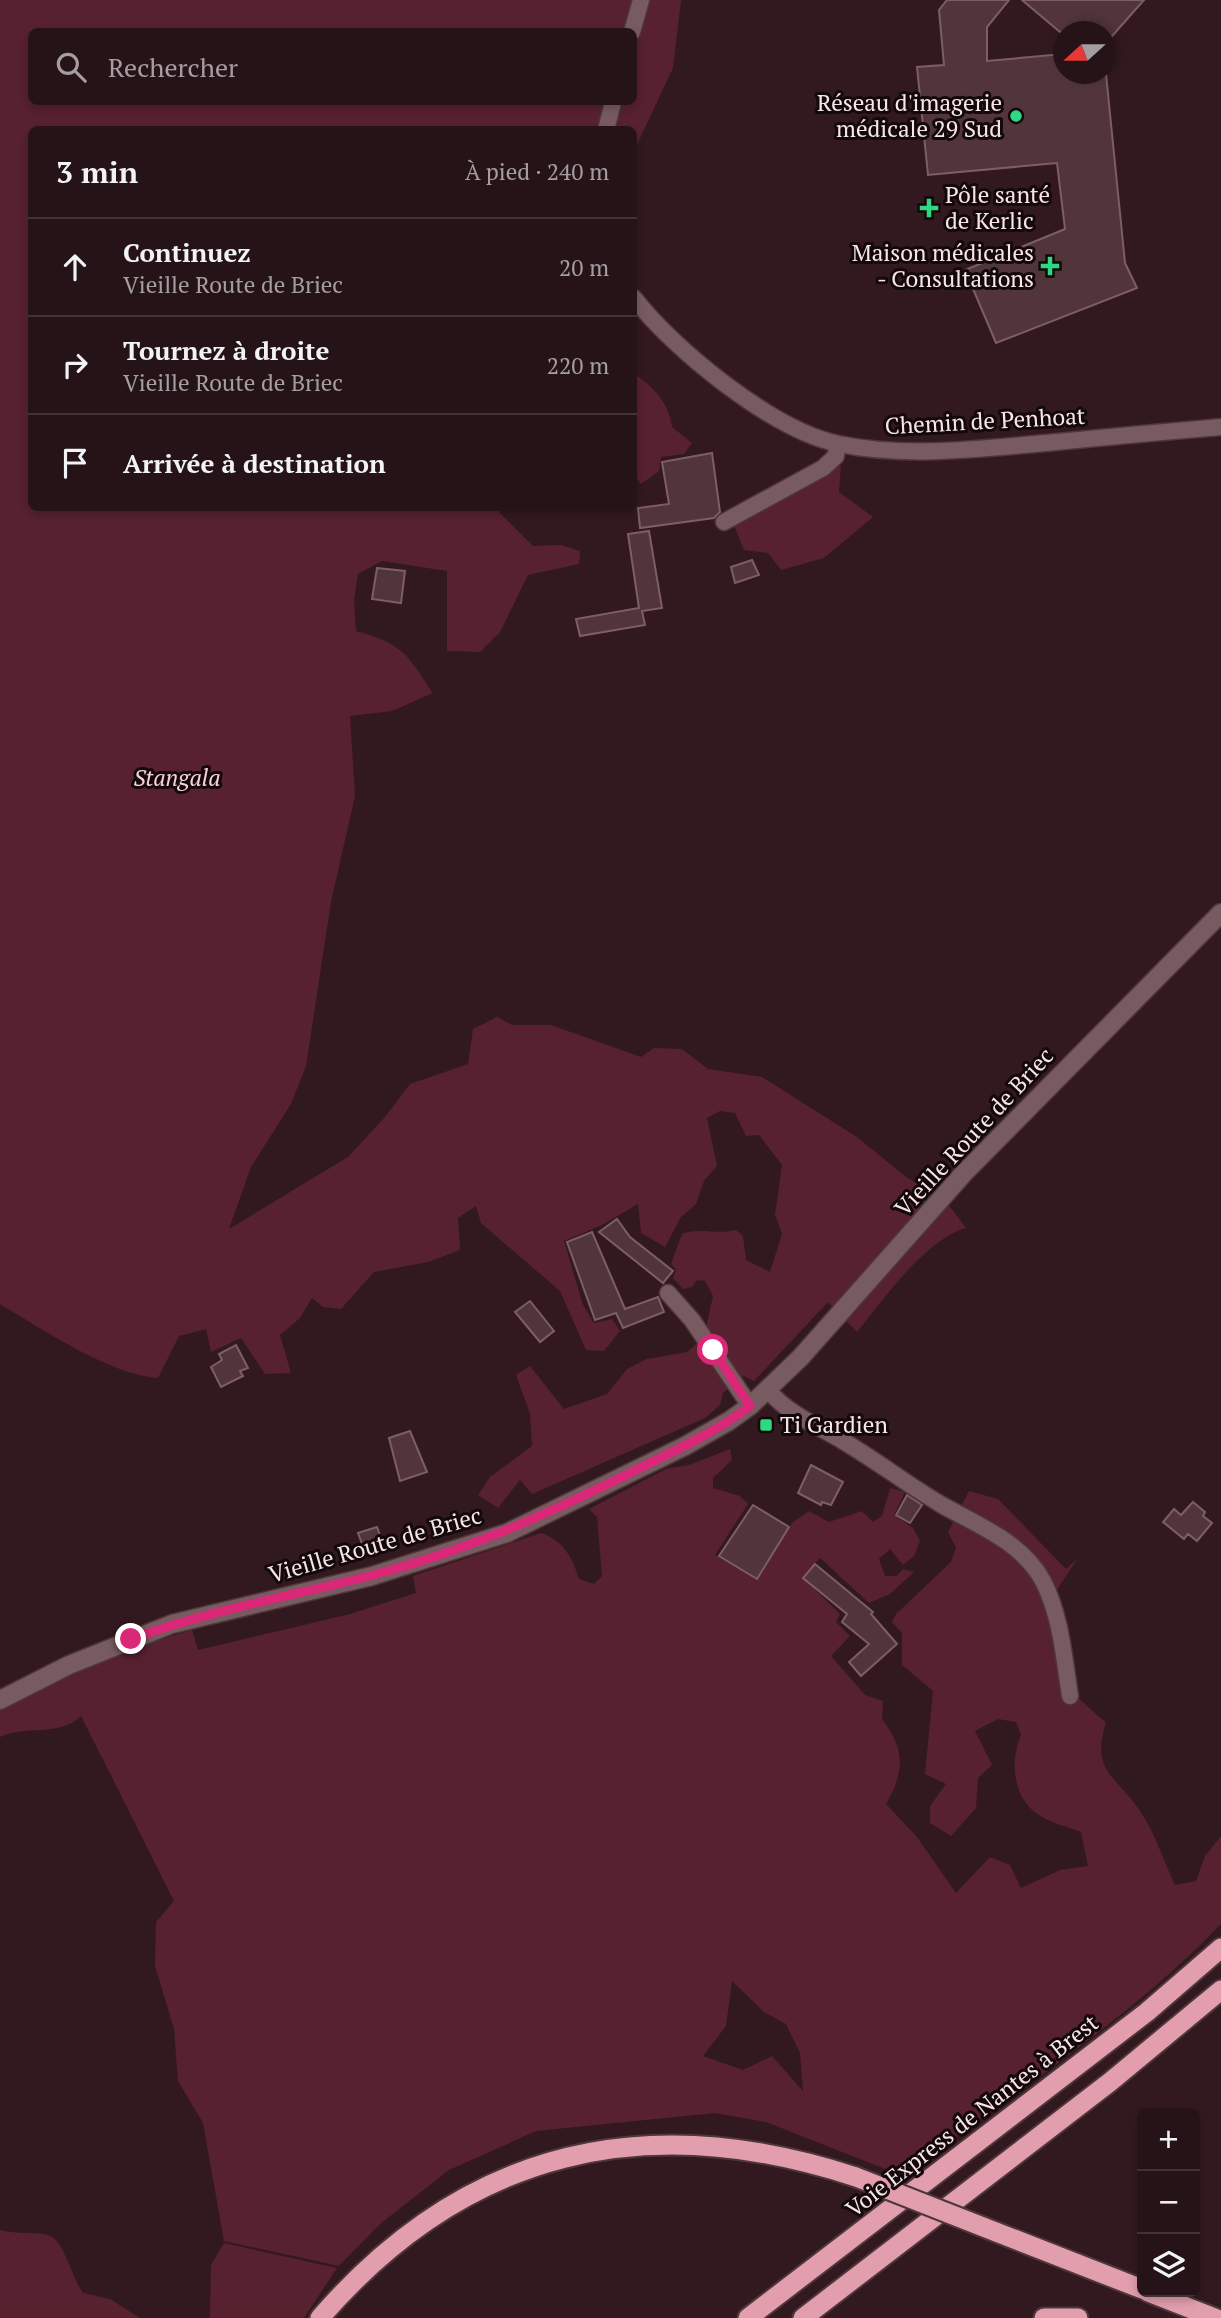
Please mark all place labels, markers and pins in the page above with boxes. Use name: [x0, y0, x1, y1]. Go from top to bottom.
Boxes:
place label: Réseau d'imagerie médicale 29 Sud: [817, 87, 1002, 144]
marker: Réseau d'imagerie médicale 29 Sud: [1008, 108, 1024, 124]
place label: Pôle santé de Kerlic: [945, 179, 1050, 236]
marker: Pôle santé de Kerlic: [919, 198, 939, 218]
place label: Maison médicales - Consultations: [852, 237, 1034, 294]
marker: Maison médicales - Consultations: [1040, 256, 1060, 276]
place label: Ti Gardien: [780, 1409, 888, 1440]
marker: Ti Gardien: [758, 1417, 774, 1433]

